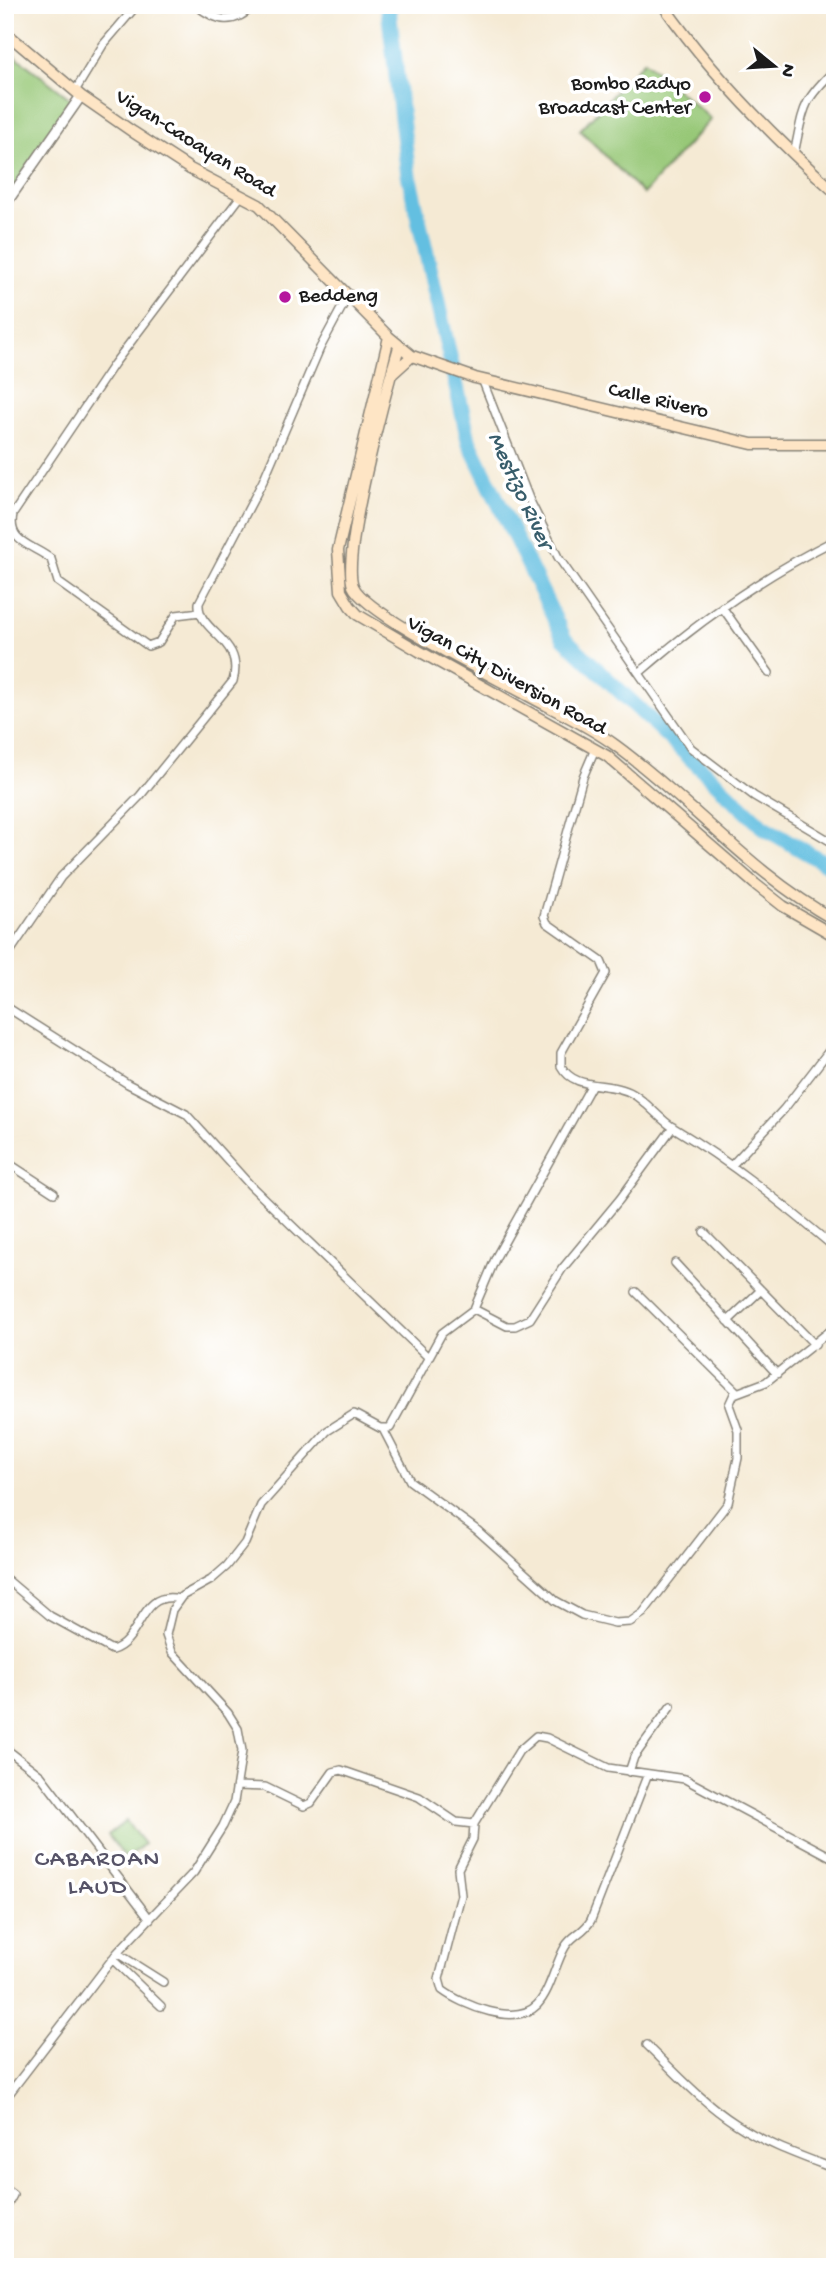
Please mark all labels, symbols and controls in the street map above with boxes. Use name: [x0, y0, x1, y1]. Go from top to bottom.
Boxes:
north arrow: [738, 32, 808, 102]
text: N: [774, 61, 800, 80]
place label: Bombo Radyo Broadcast Center: [538, 73, 693, 122]
street label: Vigan-Caoayan Road: [109, 85, 281, 205]
marker: Bombo Radyo Broadcast Center: [697, 89, 713, 105]
place label: Beddeng: [298, 285, 378, 310]
marker: Beddeng: [277, 289, 293, 305]
street label: Calle Rivero: [605, 378, 711, 426]
water label: Mestizo River: [480, 428, 560, 558]
street label: Vigan City Diversion Road: [401, 611, 612, 743]
district label: CABAROAN LAUD: [35, 1846, 161, 1903]

